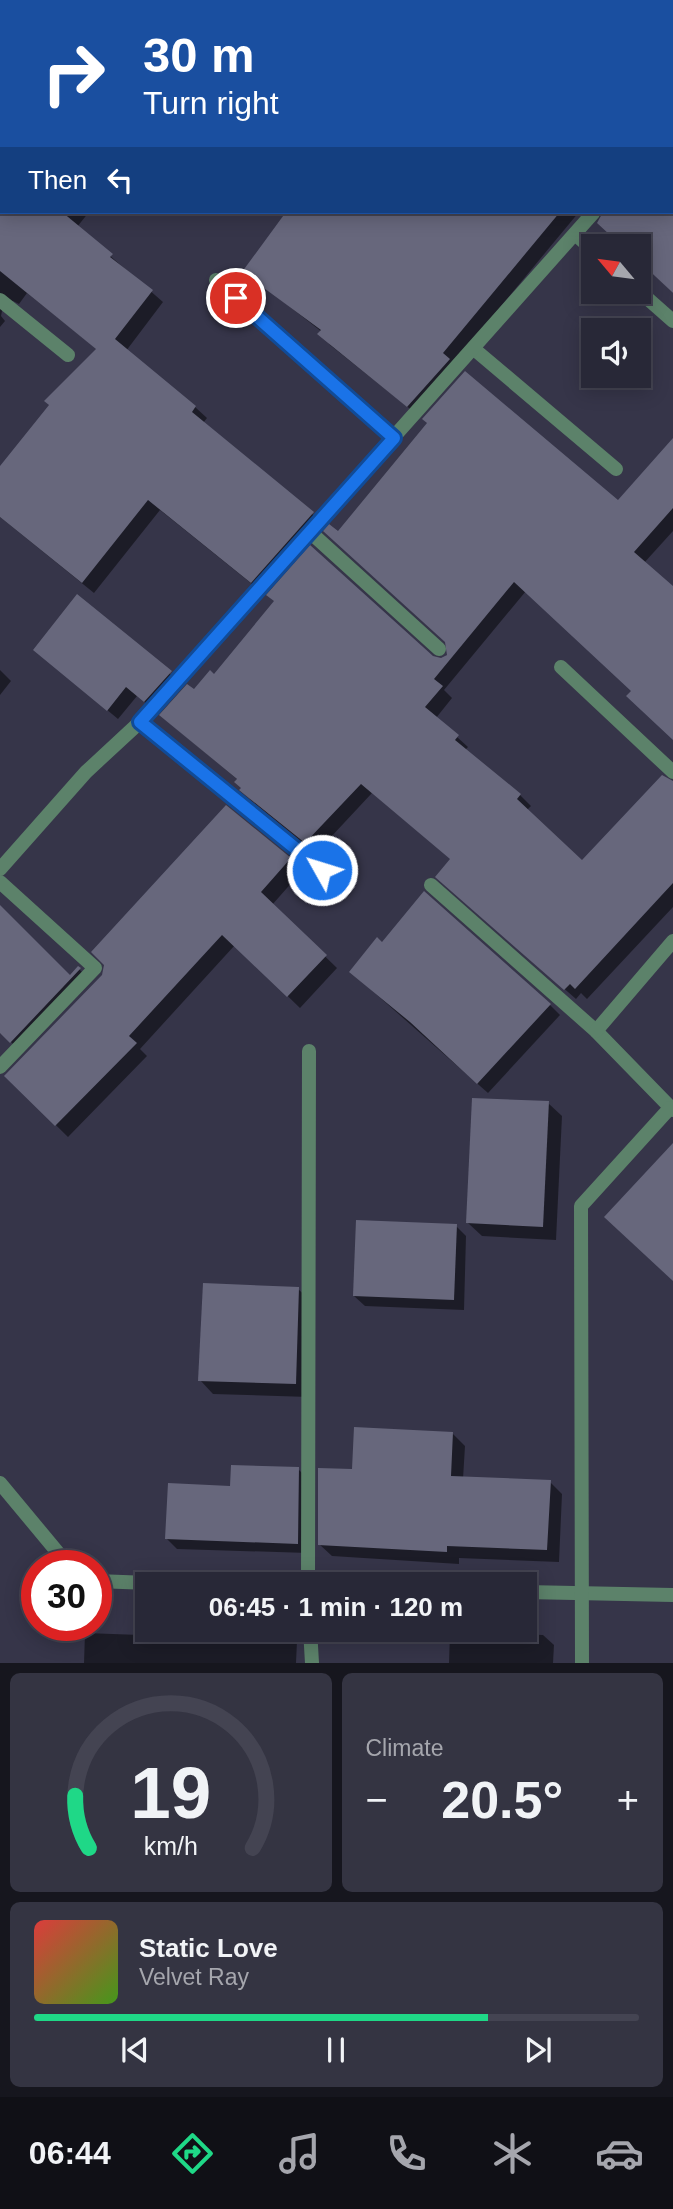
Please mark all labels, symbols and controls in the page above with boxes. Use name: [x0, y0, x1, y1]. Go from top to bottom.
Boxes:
icon: right: [28, 28, 119, 119]
text: 30 m: [143, 28, 255, 82]
text: Turn right: [143, 85, 279, 121]
icon: left: [101, 161, 139, 199]
text: Then: [28, 165, 87, 195]
north arrow: [581, 234, 651, 304]
map controls: [581, 234, 651, 388]
pin: [206, 268, 266, 328]
icon: arrive: [217, 279, 255, 317]
button: sound: [581, 318, 651, 388]
position arrow: [285, 833, 359, 907]
speed limit sign: 30: [21, 1550, 112, 1641]
text: 06:45 · 1 min · 120 m: [209, 1592, 463, 1622]
text: Climate: [366, 1735, 443, 1761]
text: 19: [130, 1753, 211, 1834]
text: 20.5°: [441, 1771, 563, 1829]
text: −: [366, 1779, 388, 1821]
text: +: [617, 1779, 639, 1821]
text: km/h: [144, 1832, 198, 1860]
text: Static Love: [139, 1933, 278, 1963]
text: Velvet Ray: [139, 1964, 249, 1990]
icon: previous: [116, 2031, 154, 2069]
icon: pause: [317, 2031, 355, 2069]
icon: next: [519, 2031, 557, 2069]
icon: directions: [168, 2129, 217, 2178]
icon: music: [275, 2129, 324, 2178]
icon: phone: [382, 2129, 431, 2178]
icon: climate: [488, 2129, 537, 2178]
icon: car: [595, 2129, 644, 2178]
text: 06:44: [29, 2135, 111, 2171]

